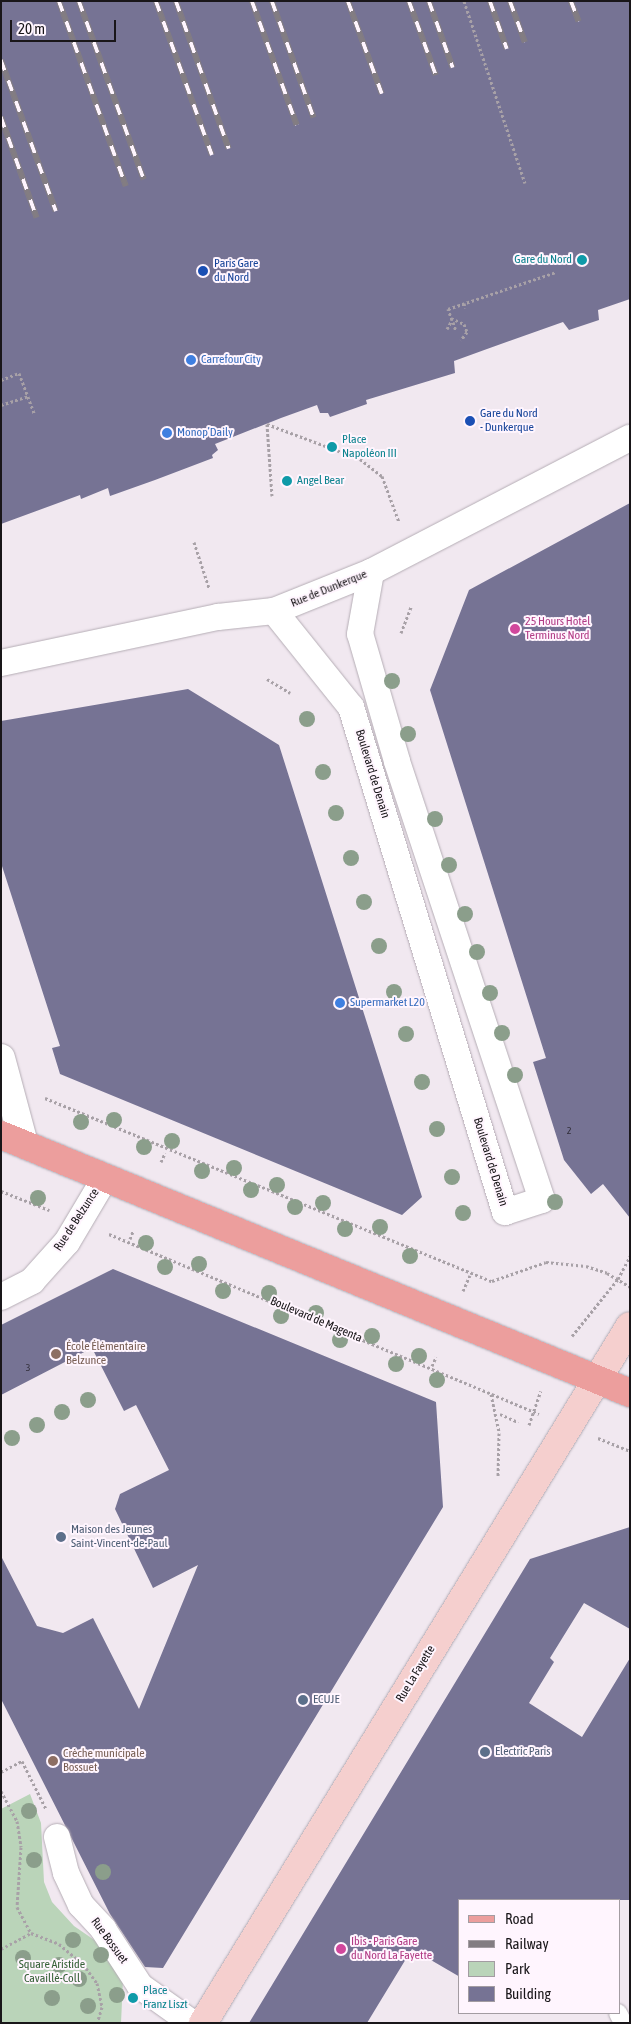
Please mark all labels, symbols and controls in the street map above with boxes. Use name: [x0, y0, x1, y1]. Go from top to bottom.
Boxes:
scale bar: [12, 10, 119, 42]
text: 20 m: [18, 20, 45, 37]
place label: Gare du Nord: [514, 253, 572, 267]
marker: Gare du Nord: [576, 254, 588, 266]
place label: Paris Gare du Nord: [214, 257, 258, 285]
marker: Paris Gare du Nord: [196, 264, 210, 278]
place label: Carrefour City: [201, 353, 261, 367]
marker: Carrefour City: [185, 354, 197, 366]
place label: Gare du Nord - Dunkerque: [480, 407, 538, 435]
marker: Gare du Nord - Dunkerque: [464, 415, 476, 427]
place label: Monop’Daily: [177, 426, 233, 440]
marker: Monop’Daily: [161, 427, 173, 439]
place label: Place Napoléon III: [342, 433, 397, 461]
marker: Place Napoléon III: [326, 441, 338, 453]
place label: Angel Bear: [297, 474, 344, 488]
marker: Angel Bear: [281, 475, 293, 487]
street label: Rue de Dunkerque: [289, 567, 369, 611]
place label: 25 Hours Hotel Terminus Nord: [525, 615, 590, 643]
marker: 25 Hours Hotel Terminus Nord: [509, 623, 521, 635]
street label: Boulevard de Denain: [352, 728, 392, 820]
place label: Supermarket L20: [350, 996, 425, 1010]
marker: Supermarket L20: [334, 997, 346, 1009]
street label: Boulevard de Denain: [470, 1116, 510, 1208]
house number: 2: [567, 1125, 571, 1137]
street label: Rue de Belzunce: [51, 1186, 103, 1254]
street label: Boulevard de Magenta: [268, 1294, 364, 1346]
place label: École Élémentaire Belzunce: [66, 1340, 146, 1368]
marker: École Élémentaire Belzunce: [50, 1348, 62, 1360]
house number: 3: [26, 1362, 30, 1374]
place label: Maison des Jeunes Saint-Vincent-de-Paul: [71, 1523, 168, 1551]
marker: Maison des Jeunes Saint-Vincent-de-Paul: [55, 1531, 67, 1543]
street label: Rue La Fayette: [393, 1643, 439, 1705]
place label: ECUJE: [313, 1693, 340, 1707]
marker: ECUJE: [297, 1694, 309, 1706]
place label: Electric Paris: [495, 1745, 551, 1759]
marker: Electric Paris: [479, 1746, 491, 1758]
place label: Crèche municipale Bossuet: [63, 1747, 145, 1775]
marker: Crèche municipale Bossuet: [47, 1755, 59, 1767]
legend: [458, 1899, 621, 2014]
text: Road: [505, 1910, 534, 1927]
street label: Rue Bossuet: [87, 1915, 131, 1967]
place label: Ibis - Paris Gare du Nord La Fayette: [351, 1935, 432, 1963]
text: Railway: [505, 1935, 549, 1952]
marker: Ibis - Paris Gare du Nord La Fayette: [335, 1943, 347, 1955]
park label: Square Aristide Cavaillé-Coll: [19, 1958, 85, 1986]
text: Park: [505, 1960, 530, 1977]
place label: Place Franz Liszt: [143, 1984, 188, 2012]
text: Building: [505, 1985, 551, 2002]
marker: Place Franz Liszt: [127, 1992, 139, 2004]

